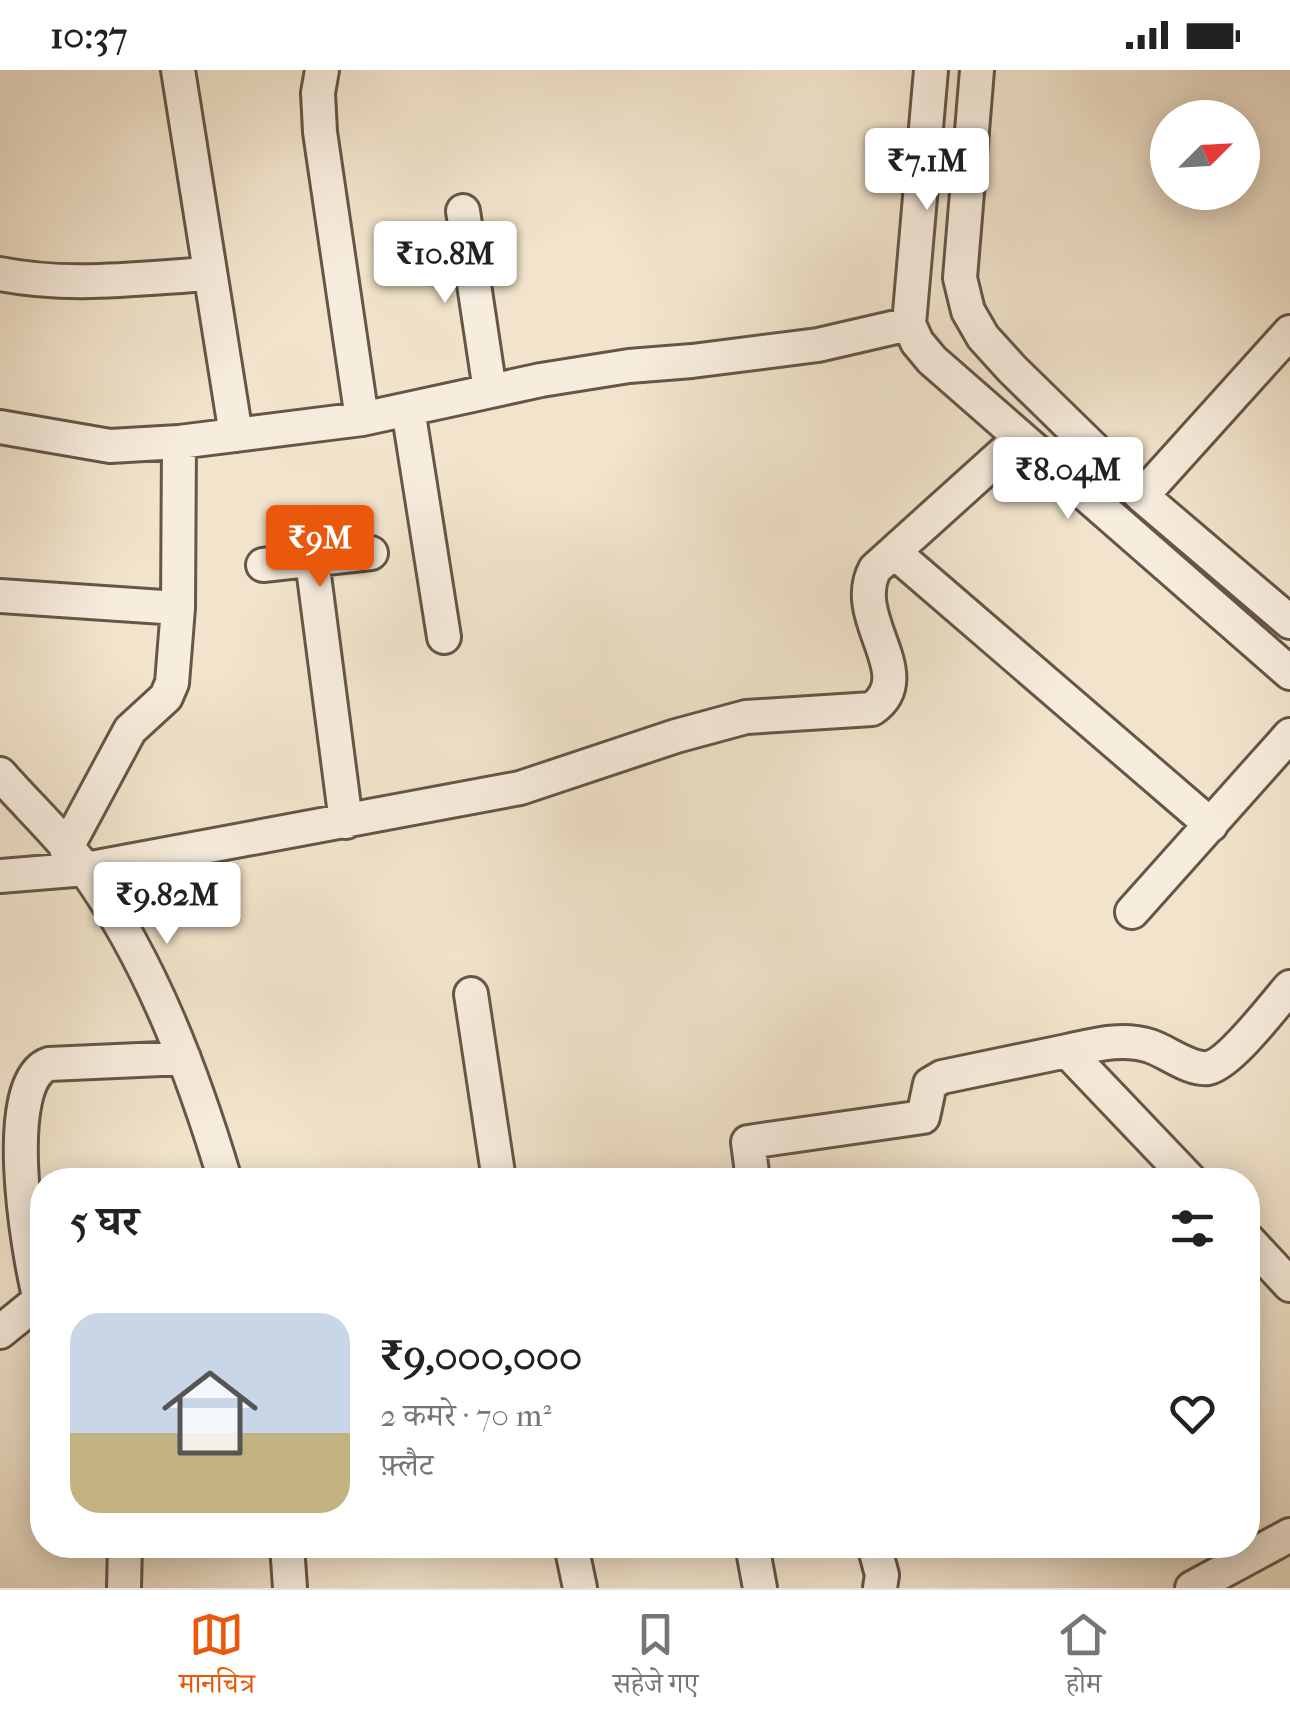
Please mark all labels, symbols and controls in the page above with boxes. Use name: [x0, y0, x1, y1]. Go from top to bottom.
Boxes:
text: 10:37: [50, 13, 127, 58]
north arrow: [1150, 100, 1260, 210]
map controls: [1150, 100, 1260, 210]
pin: ₹7.1M: [857, 128, 997, 213]
text: ₹7.1M: [887, 142, 967, 179]
pin: ₹10.8M: [364, 221, 526, 306]
text: ₹10.8M: [396, 235, 494, 272]
pin: ₹8.04M: [987, 437, 1149, 522]
text: ₹8.04M: [1015, 451, 1121, 488]
pin: ₹9M: [272, 505, 368, 590]
text: ₹9M: [288, 519, 352, 556]
pin: ₹9.82M: [86, 862, 248, 947]
text: ₹9.82M: [116, 876, 218, 913]
text: 5 घर: [70, 1197, 139, 1246]
icon: filters: [1165, 1201, 1220, 1256]
text: ₹9,000,000: [380, 1332, 582, 1381]
icon: home: [150, 1353, 270, 1473]
icon: heart: [1165, 1386, 1220, 1441]
text: 2 कमरे · 70 m²: [380, 1397, 551, 1434]
text: फ़्लैट: [380, 1447, 433, 1484]
tab: मानचित्र: [179, 1607, 255, 1711]
tab: सहेजे गए: [613, 1607, 698, 1711]
tab: होम: [1056, 1607, 1111, 1711]

